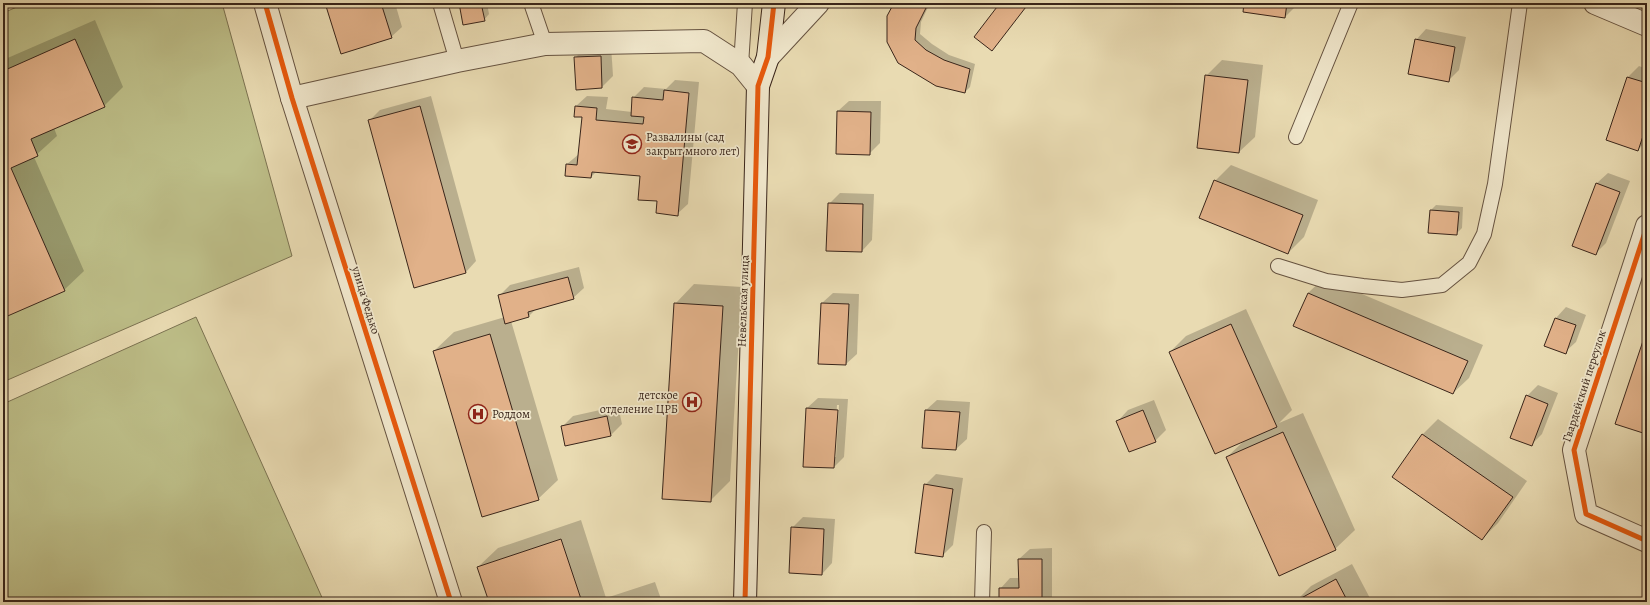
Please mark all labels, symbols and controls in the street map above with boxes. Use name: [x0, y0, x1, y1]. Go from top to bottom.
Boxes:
place label: Развалины (сад закрыт много лет): [646, 129, 740, 159]
school or university icon: Развалины (сад закрыт много лет): [621, 133, 643, 155]
street label: Невельская улица: [733, 254, 753, 347]
street label: улица Федько: [348, 263, 384, 336]
street label: Гвардейский переулок: [1558, 328, 1610, 444]
place label: детское отделение ЦРБ: [600, 387, 678, 417]
hospital icon: детское отделение ЦРБ: [681, 391, 703, 413]
hospital icon: Роддом: [467, 403, 489, 425]
place label: Роддом: [492, 406, 530, 422]

